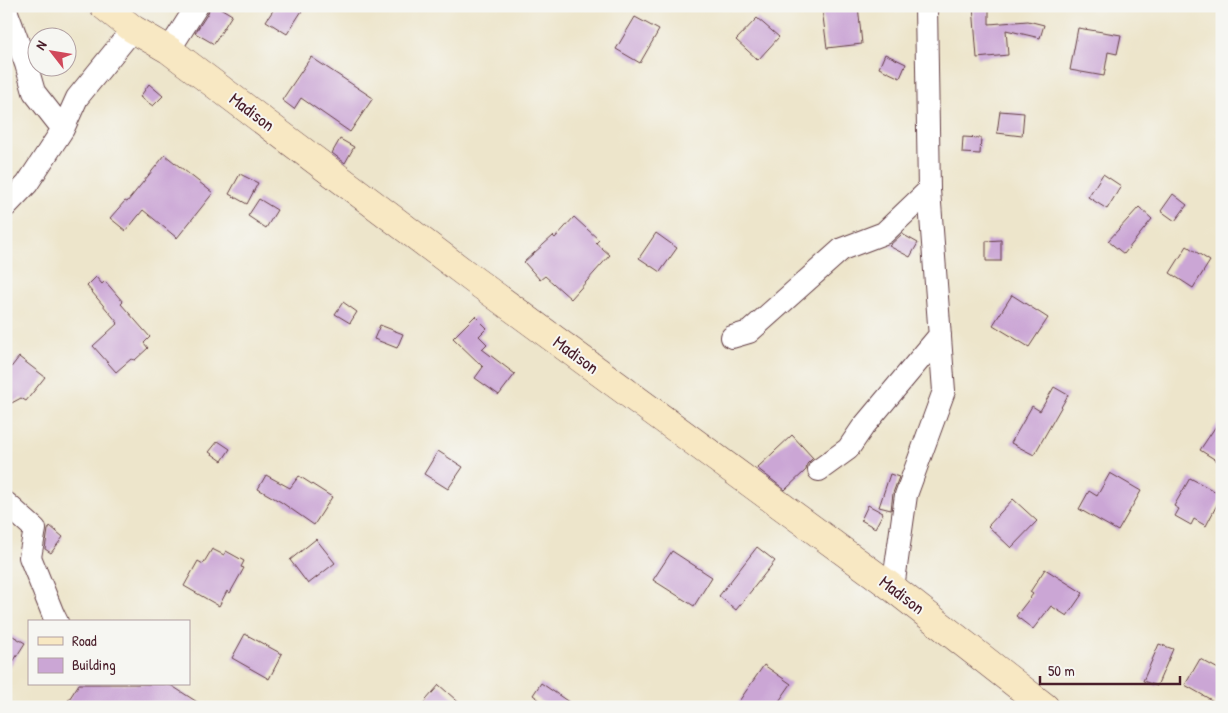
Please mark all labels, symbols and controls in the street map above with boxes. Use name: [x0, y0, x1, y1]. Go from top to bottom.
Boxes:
north arrow: [28, 28, 78, 78]
text: N: [30, 36, 51, 53]
street label: Madison: [224, 86, 280, 137]
street label: Madison: [548, 329, 604, 380]
street label: Madison: [874, 569, 930, 620]
legend: [28, 620, 190, 686]
text: Road: [72, 630, 97, 651]
scale bar: [1040, 653, 1180, 685]
text: Building: [72, 654, 116, 675]
text: 50 m: [1048, 660, 1075, 681]

